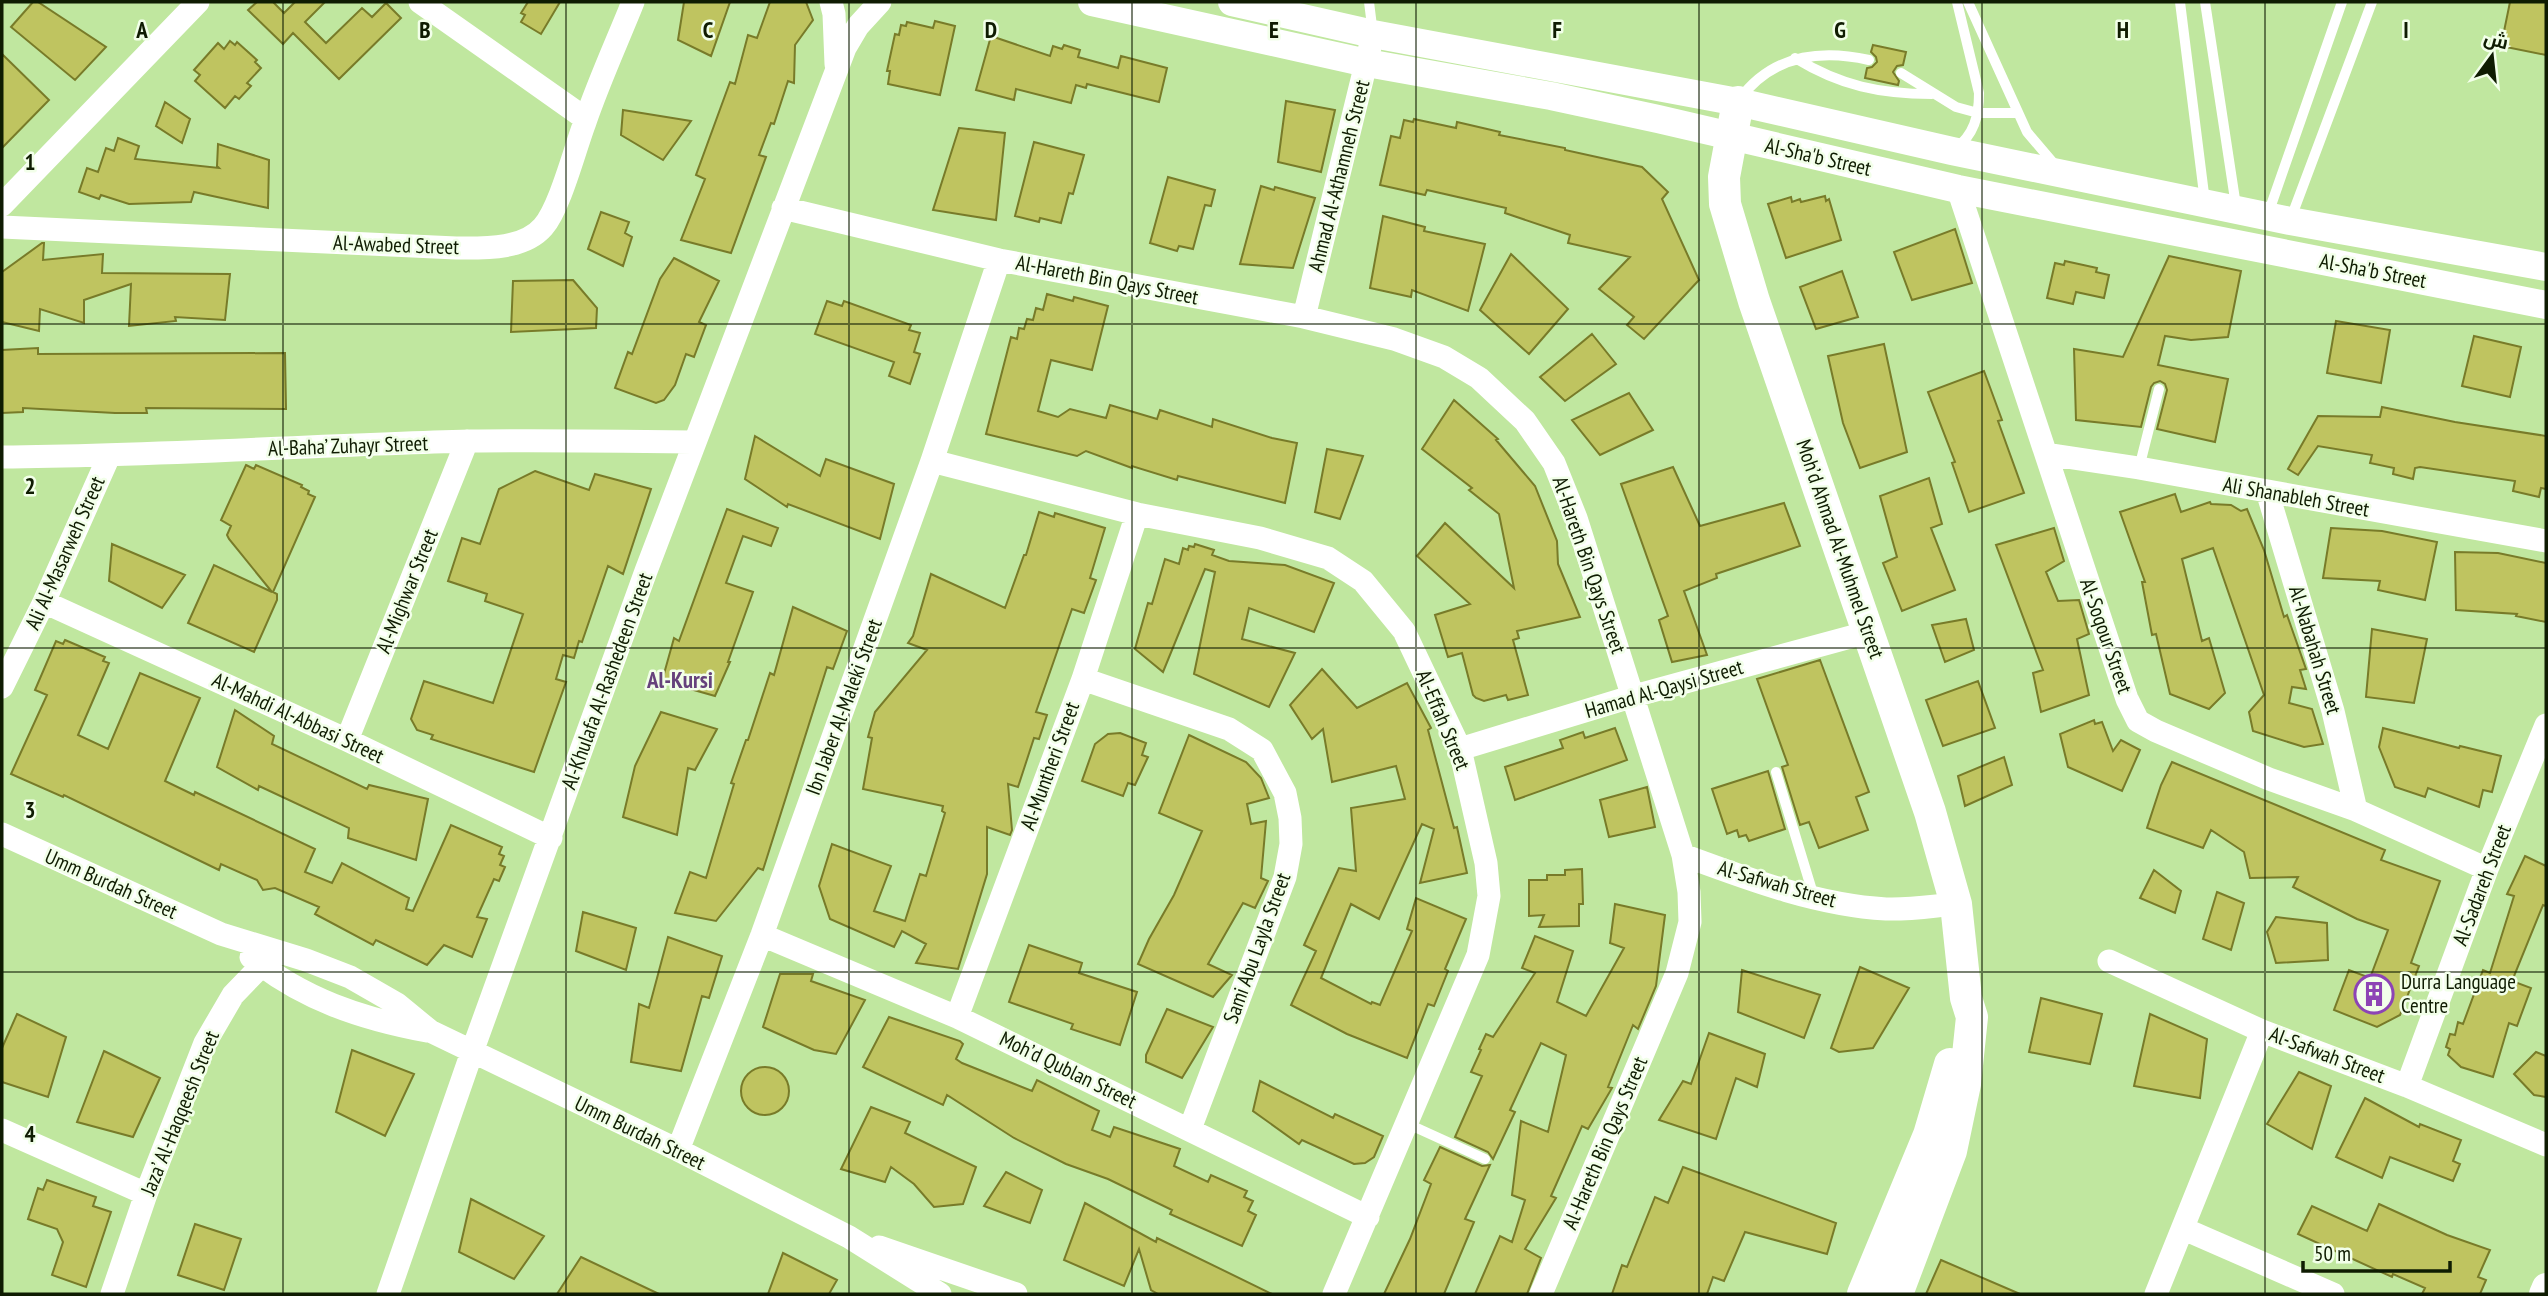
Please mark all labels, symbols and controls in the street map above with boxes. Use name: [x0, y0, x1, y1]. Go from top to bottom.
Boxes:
text: A: [135, 15, 148, 44]
text: B: [419, 15, 431, 44]
text: C: [703, 15, 714, 44]
text: D: [985, 15, 997, 44]
text: E: [1269, 15, 1279, 44]
text: F: [1552, 15, 1562, 44]
text: G: [1834, 15, 1846, 44]
text: H: [2117, 15, 2129, 44]
text: I: [2403, 15, 2409, 44]
north arrow: [2457, 21, 2527, 91]
text: ش: [2482, 25, 2511, 54]
street label: Ahmad Al-Athamneh Street: [1302, 77, 1375, 275]
street label: Al-Sha'b Street: [1762, 131, 1874, 182]
text: 1: [25, 147, 36, 176]
street label: Al-Awabed Street: [333, 229, 460, 260]
street label: Al-Sha'b Street: [2317, 247, 2429, 294]
street label: Al-Hareth Bin Qays Street: [1013, 249, 1201, 310]
street label: Al-Baha’ Zuhayr Street: [268, 429, 429, 462]
street label: Moh’d Ahmad Al-Muhmel Street: [1790, 436, 1891, 662]
street label: Ali Shanableh Street: [2221, 470, 2371, 523]
text: 2: [25, 471, 36, 500]
street label: Ali Al-Masarweh Street: [19, 472, 111, 634]
street label: Al-Hareth Bin Qays Street: [1547, 473, 1632, 657]
street label: Al-Mighwar Street: [369, 525, 444, 657]
street label: Al-Khulafa Al-Rashedeen Street: [555, 569, 658, 793]
street label: Al-Soqour Street: [2074, 575, 2139, 697]
street label: Al-Nabahah Street: [2283, 582, 2348, 718]
street label: Ibn Jaber Al-Maleki Street: [799, 615, 888, 799]
street label: Hamad Al-Qaysi Street: [1582, 653, 1746, 724]
district label: Al-Kursi: [646, 665, 713, 694]
street label: Al-Mahdi Al-Abbasi Street: [208, 666, 389, 769]
street label: Al-Effah Street: [1410, 666, 1477, 774]
street label: Al-Muntheri Street: [1014, 698, 1085, 834]
text: 3: [25, 795, 36, 824]
street label: Al-Sadareh Street: [2446, 820, 2517, 949]
street label: Umm Burdah Street: [41, 842, 182, 925]
street label: Al-Safwah Street: [1715, 854, 1840, 913]
street label: Sami Abu Layla Street: [1217, 869, 1296, 1027]
place label: Durra Language Centre: [2401, 968, 2516, 1019]
building icon: Durra Language Centre: [2353, 973, 2395, 1015]
street label: Al-Safwah Street: [2266, 1020, 2389, 1089]
street label: Moh’d Qublan Street: [995, 1025, 1141, 1114]
street label: Jaza’ Al-Haqqeesh Street: [134, 1026, 225, 1200]
street label: Al-Hareth Bin Qays Street: [1556, 1052, 1653, 1233]
street label: Umm Burdah Street: [570, 1089, 710, 1176]
text: 4: [25, 1119, 36, 1148]
scale bar: [2303, 1230, 2450, 1274]
text: 50 m: [2314, 1240, 2351, 1267]

